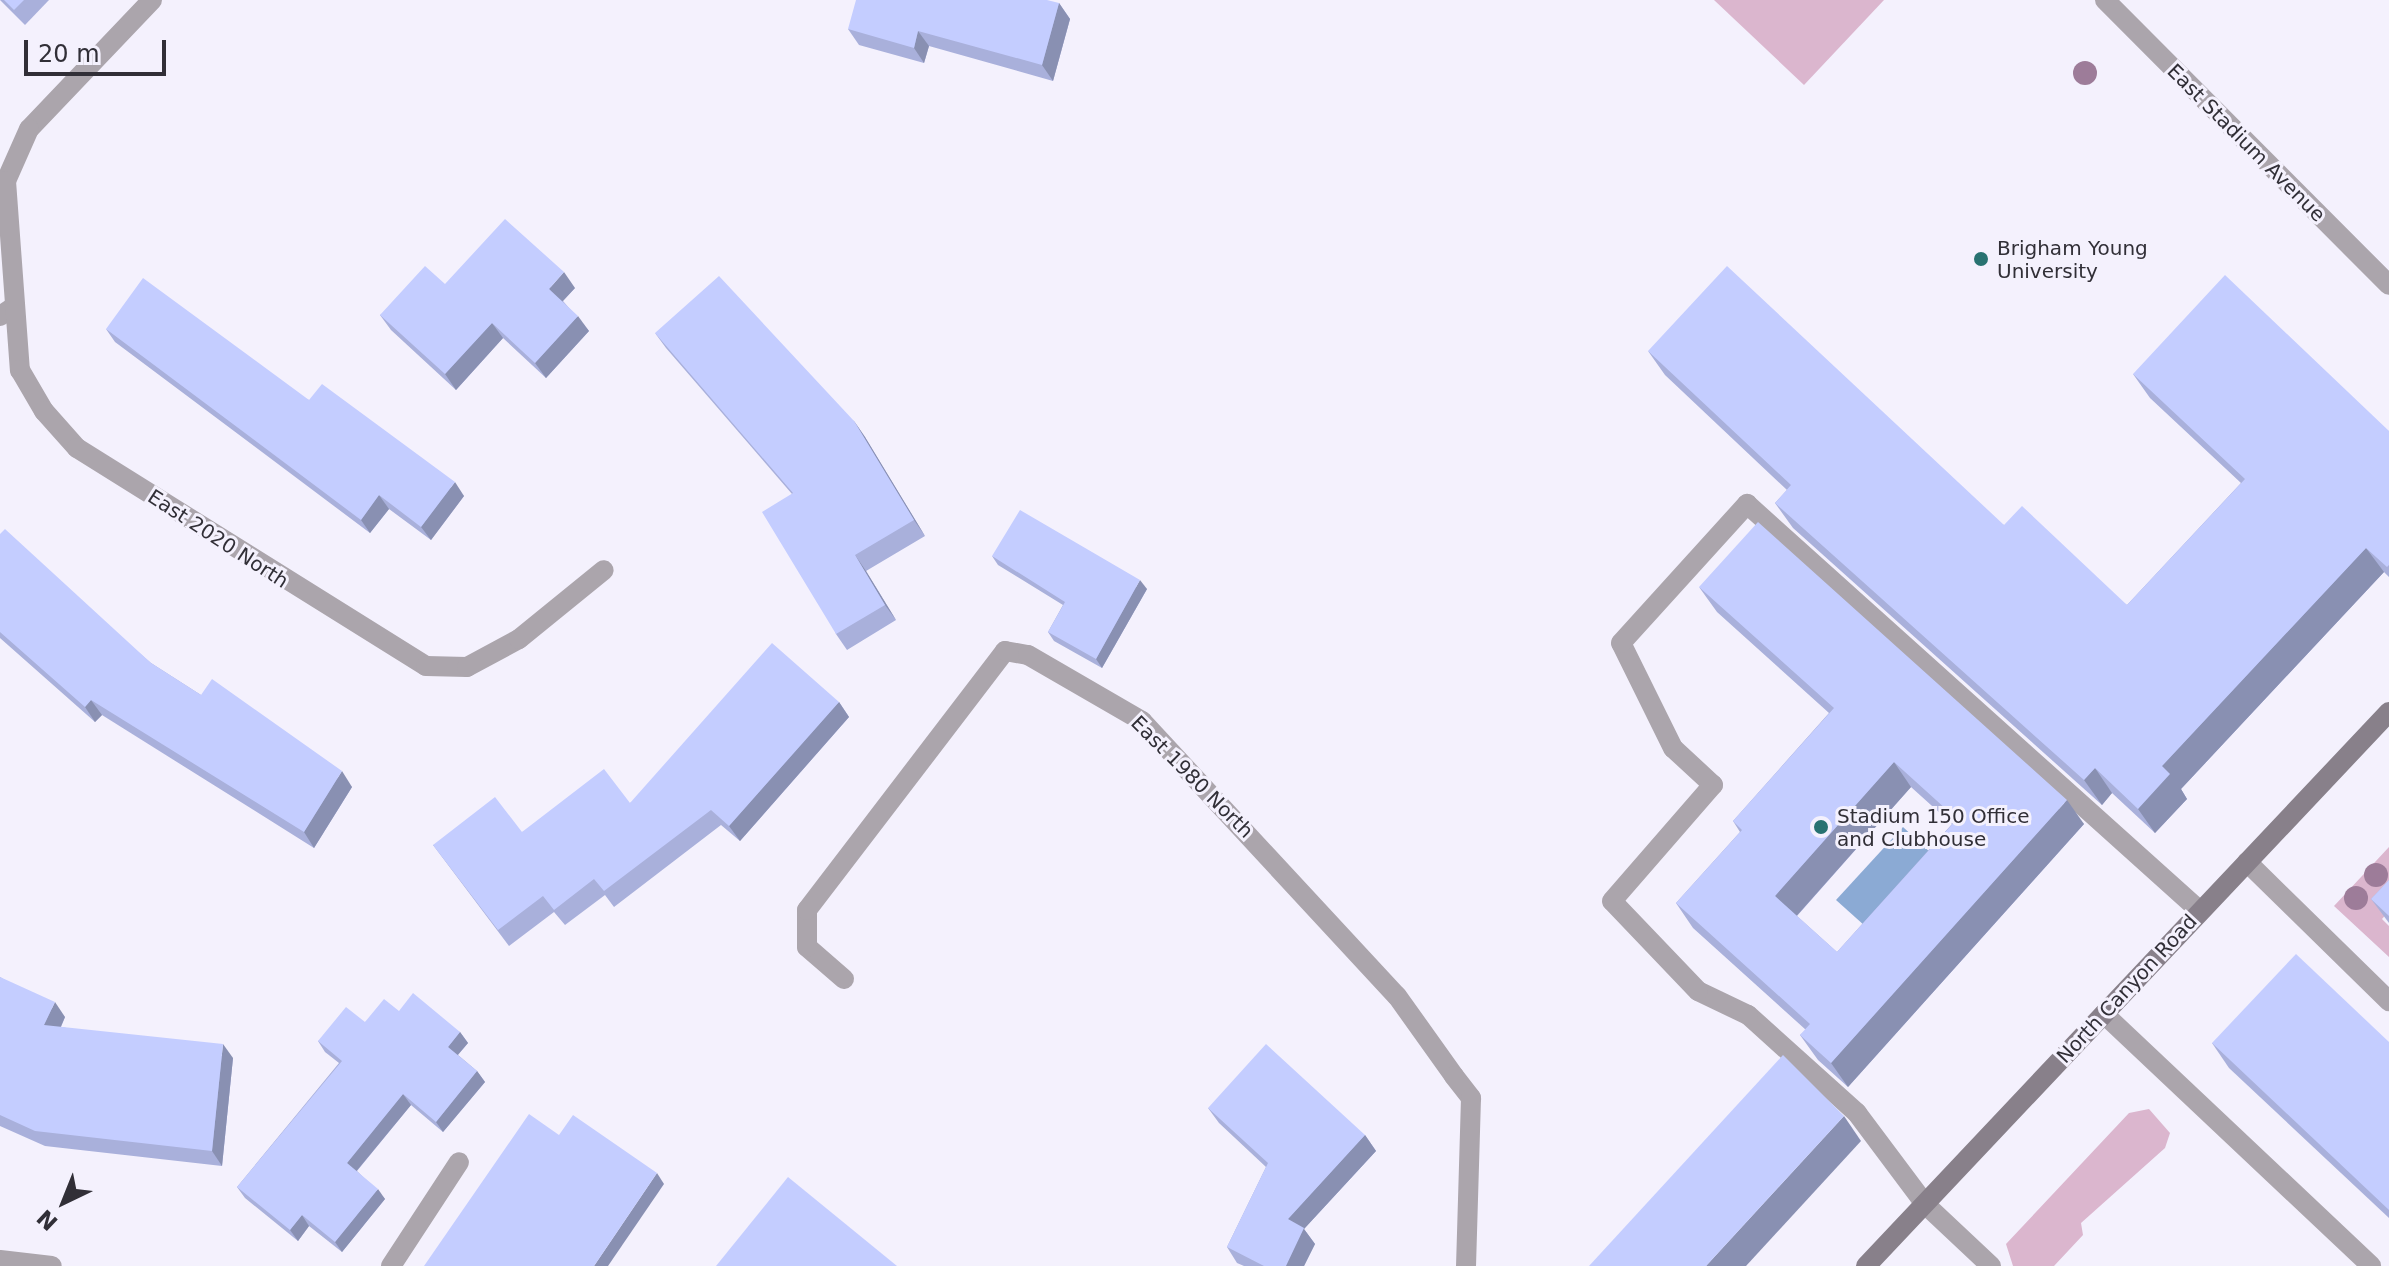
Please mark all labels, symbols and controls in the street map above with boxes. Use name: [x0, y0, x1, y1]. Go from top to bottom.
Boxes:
scale bar: [28, 24, 170, 74]
text: 20 m: [38, 40, 100, 68]
street label: East Stadium Avenue: [2162, 59, 2330, 227]
place label: Brigham Young University: [1997, 236, 2148, 283]
marker: Brigham Young University: [1972, 250, 1990, 268]
street label: East 2020 North: [143, 485, 293, 593]
street label: East 1980 North: [1126, 711, 1258, 843]
place label: Stadium 150 Office and Clubhouse: [1837, 804, 2029, 851]
marker: Stadium 150 Office and Clubhouse: [1812, 818, 1830, 836]
street label: North Canyon Road: [2052, 910, 2202, 1068]
north arrow: [24, 1162, 104, 1242]
text: N: [32, 1204, 63, 1235]

